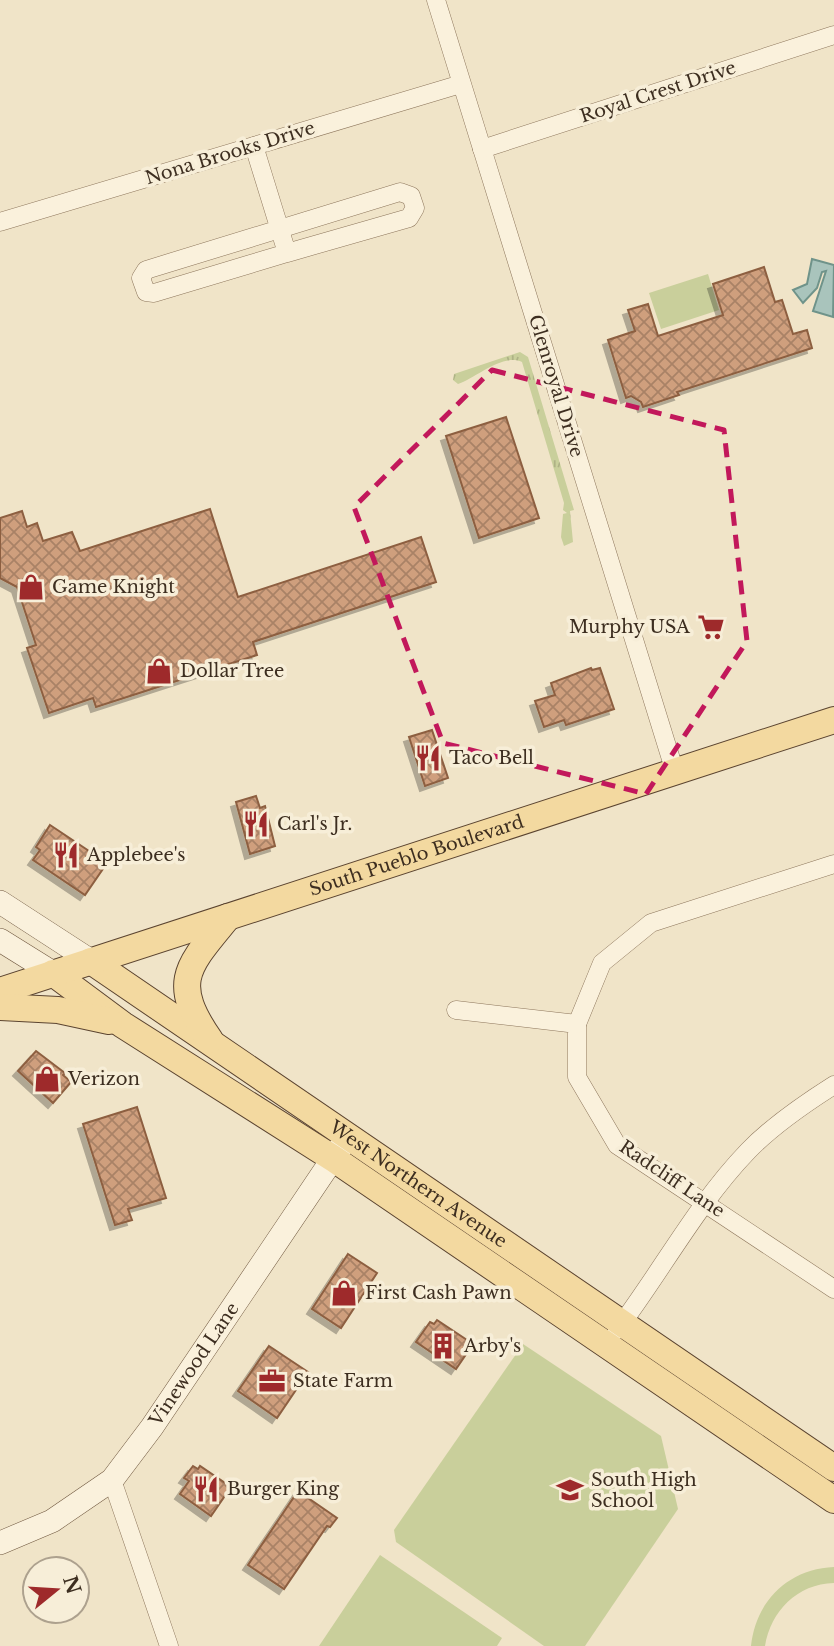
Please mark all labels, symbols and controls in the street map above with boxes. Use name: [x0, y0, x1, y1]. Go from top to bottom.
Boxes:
street label: Royal Crest Drive: [577, 56, 739, 128]
street label: Nona Brooks Drive: [142, 117, 318, 189]
street label: Glenroyal Drive: [524, 312, 588, 460]
shop icon: Game Knight: [16, 572, 46, 602]
place label: Game Knight: [52, 576, 175, 598]
supermarket icon: Murphy USA: [696, 612, 726, 642]
place label: Murphy USA: [569, 616, 691, 638]
shop icon: Dollar Tree: [144, 656, 174, 686]
place label: Dollar Tree: [180, 660, 284, 682]
restaurant icon: Taco Bell: [413, 743, 443, 773]
place label: Taco Bell: [449, 747, 534, 769]
restaurant icon: Carl's Jr.: [241, 809, 271, 839]
street label: South Pueblo Boulevard: [307, 811, 527, 901]
place label: Carl's Jr.: [277, 813, 352, 835]
restaurant icon: Applebee's: [51, 840, 81, 870]
place label: Applebee's: [86, 844, 185, 866]
shop icon: Verizon: [32, 1064, 62, 1094]
place label: Verizon: [67, 1068, 140, 1090]
street label: West Northern Avenue: [324, 1115, 511, 1252]
street label: Radcliff Lane: [615, 1136, 729, 1222]
shop icon: First Cash Pawn: [329, 1278, 359, 1308]
place label: First Cash Pawn: [365, 1282, 512, 1304]
street label: Vinewood Lane: [144, 1298, 244, 1431]
building icon: Arby's: [428, 1331, 458, 1361]
place label: Arby's: [463, 1335, 521, 1357]
office icon: State Farm: [257, 1366, 287, 1396]
place label: State Farm: [293, 1370, 393, 1392]
place label: South High School: [591, 1469, 697, 1512]
restaurant icon: Burger King: [191, 1474, 221, 1504]
school or university icon: South High School: [555, 1475, 585, 1505]
place label: Burger King: [227, 1478, 339, 1500]
north arrow: [21, 1555, 91, 1625]
text: N: [58, 1573, 85, 1597]

